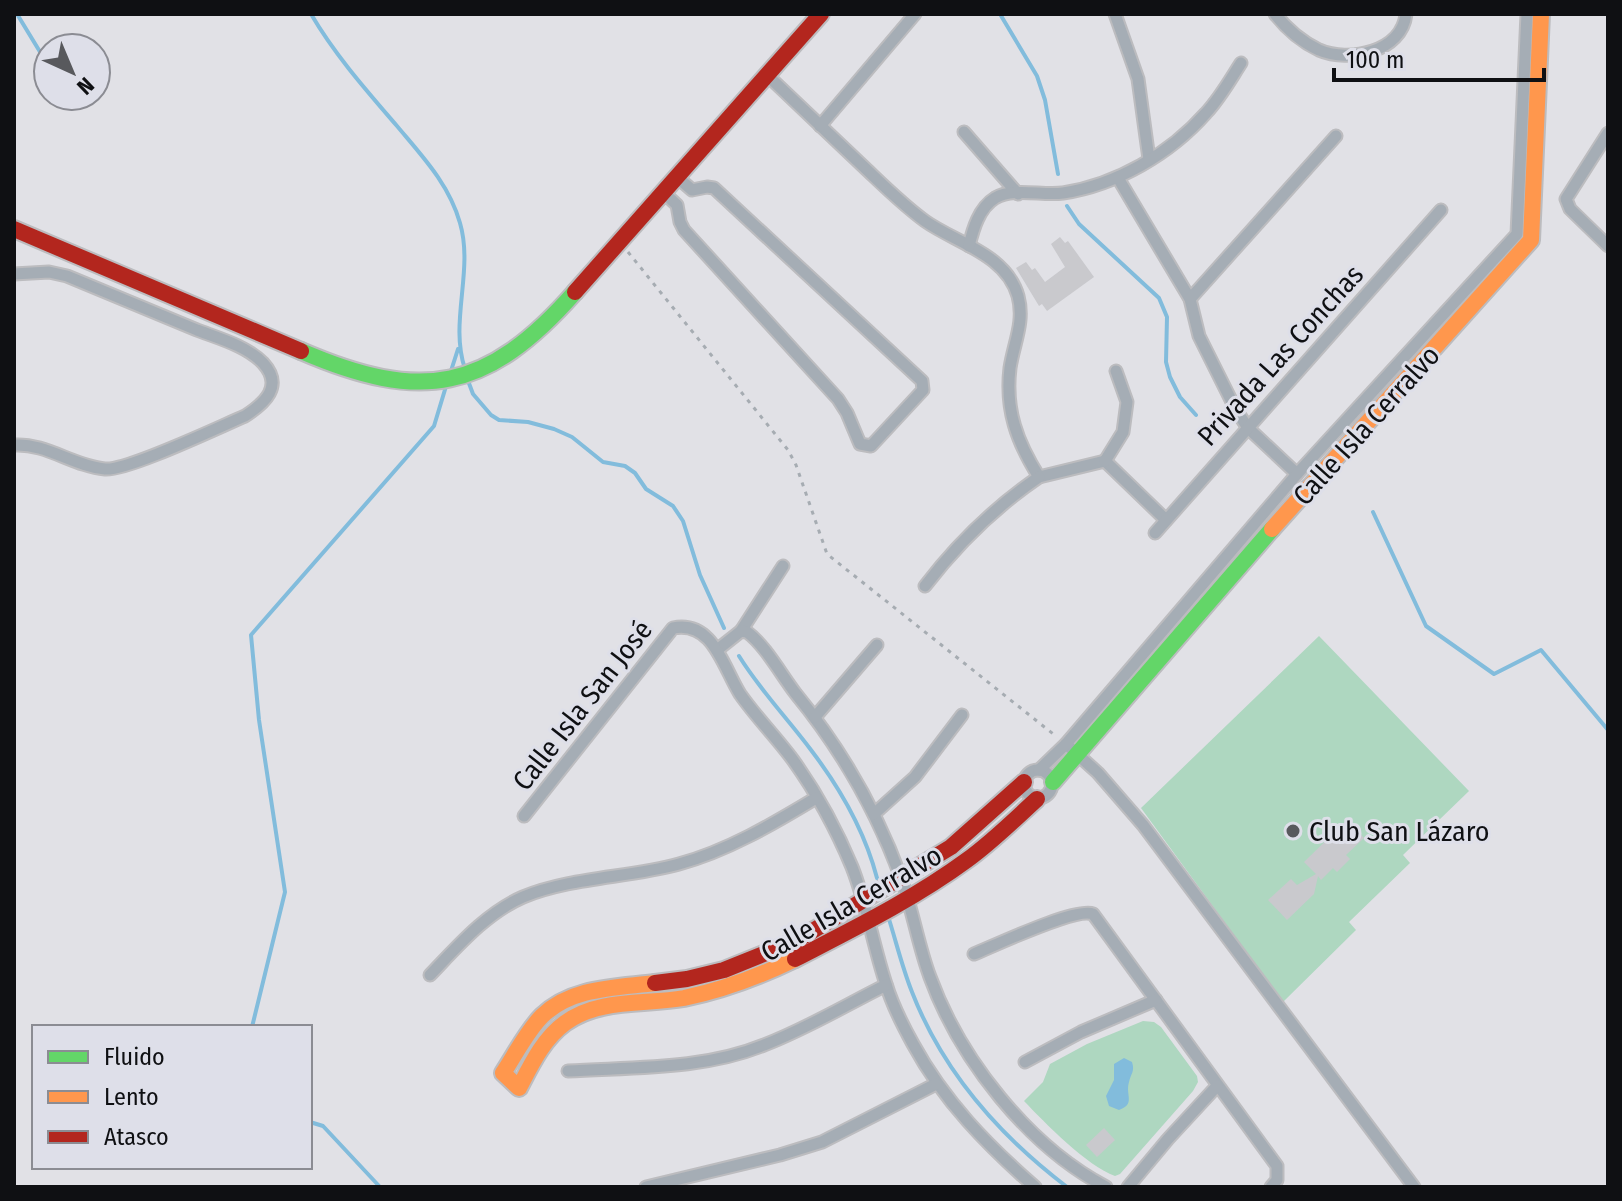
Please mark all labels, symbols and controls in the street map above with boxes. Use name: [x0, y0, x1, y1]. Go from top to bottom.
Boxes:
north arrow: [32, 32, 112, 112]
scale bar: [1334, 32, 1544, 82]
text: 100 m: [1346, 46, 1404, 74]
text: N: [71, 72, 100, 100]
street label: Privada Las Conchas: [1191, 258, 1370, 452]
street label: Calle Isla Cerralvo: [1286, 339, 1447, 512]
street label: Calle Isla San José: [506, 614, 659, 797]
place label: Club San Lázaro: [1309, 815, 1490, 848]
marker: Club San Lázaro: [1284, 822, 1302, 840]
street label: Calle Isla Cerralvo: [755, 838, 947, 968]
legend: [32, 1025, 312, 1169]
text: Fluido: [104, 1043, 165, 1071]
text: Lento: [104, 1083, 159, 1111]
text: Atasco: [104, 1123, 169, 1151]

